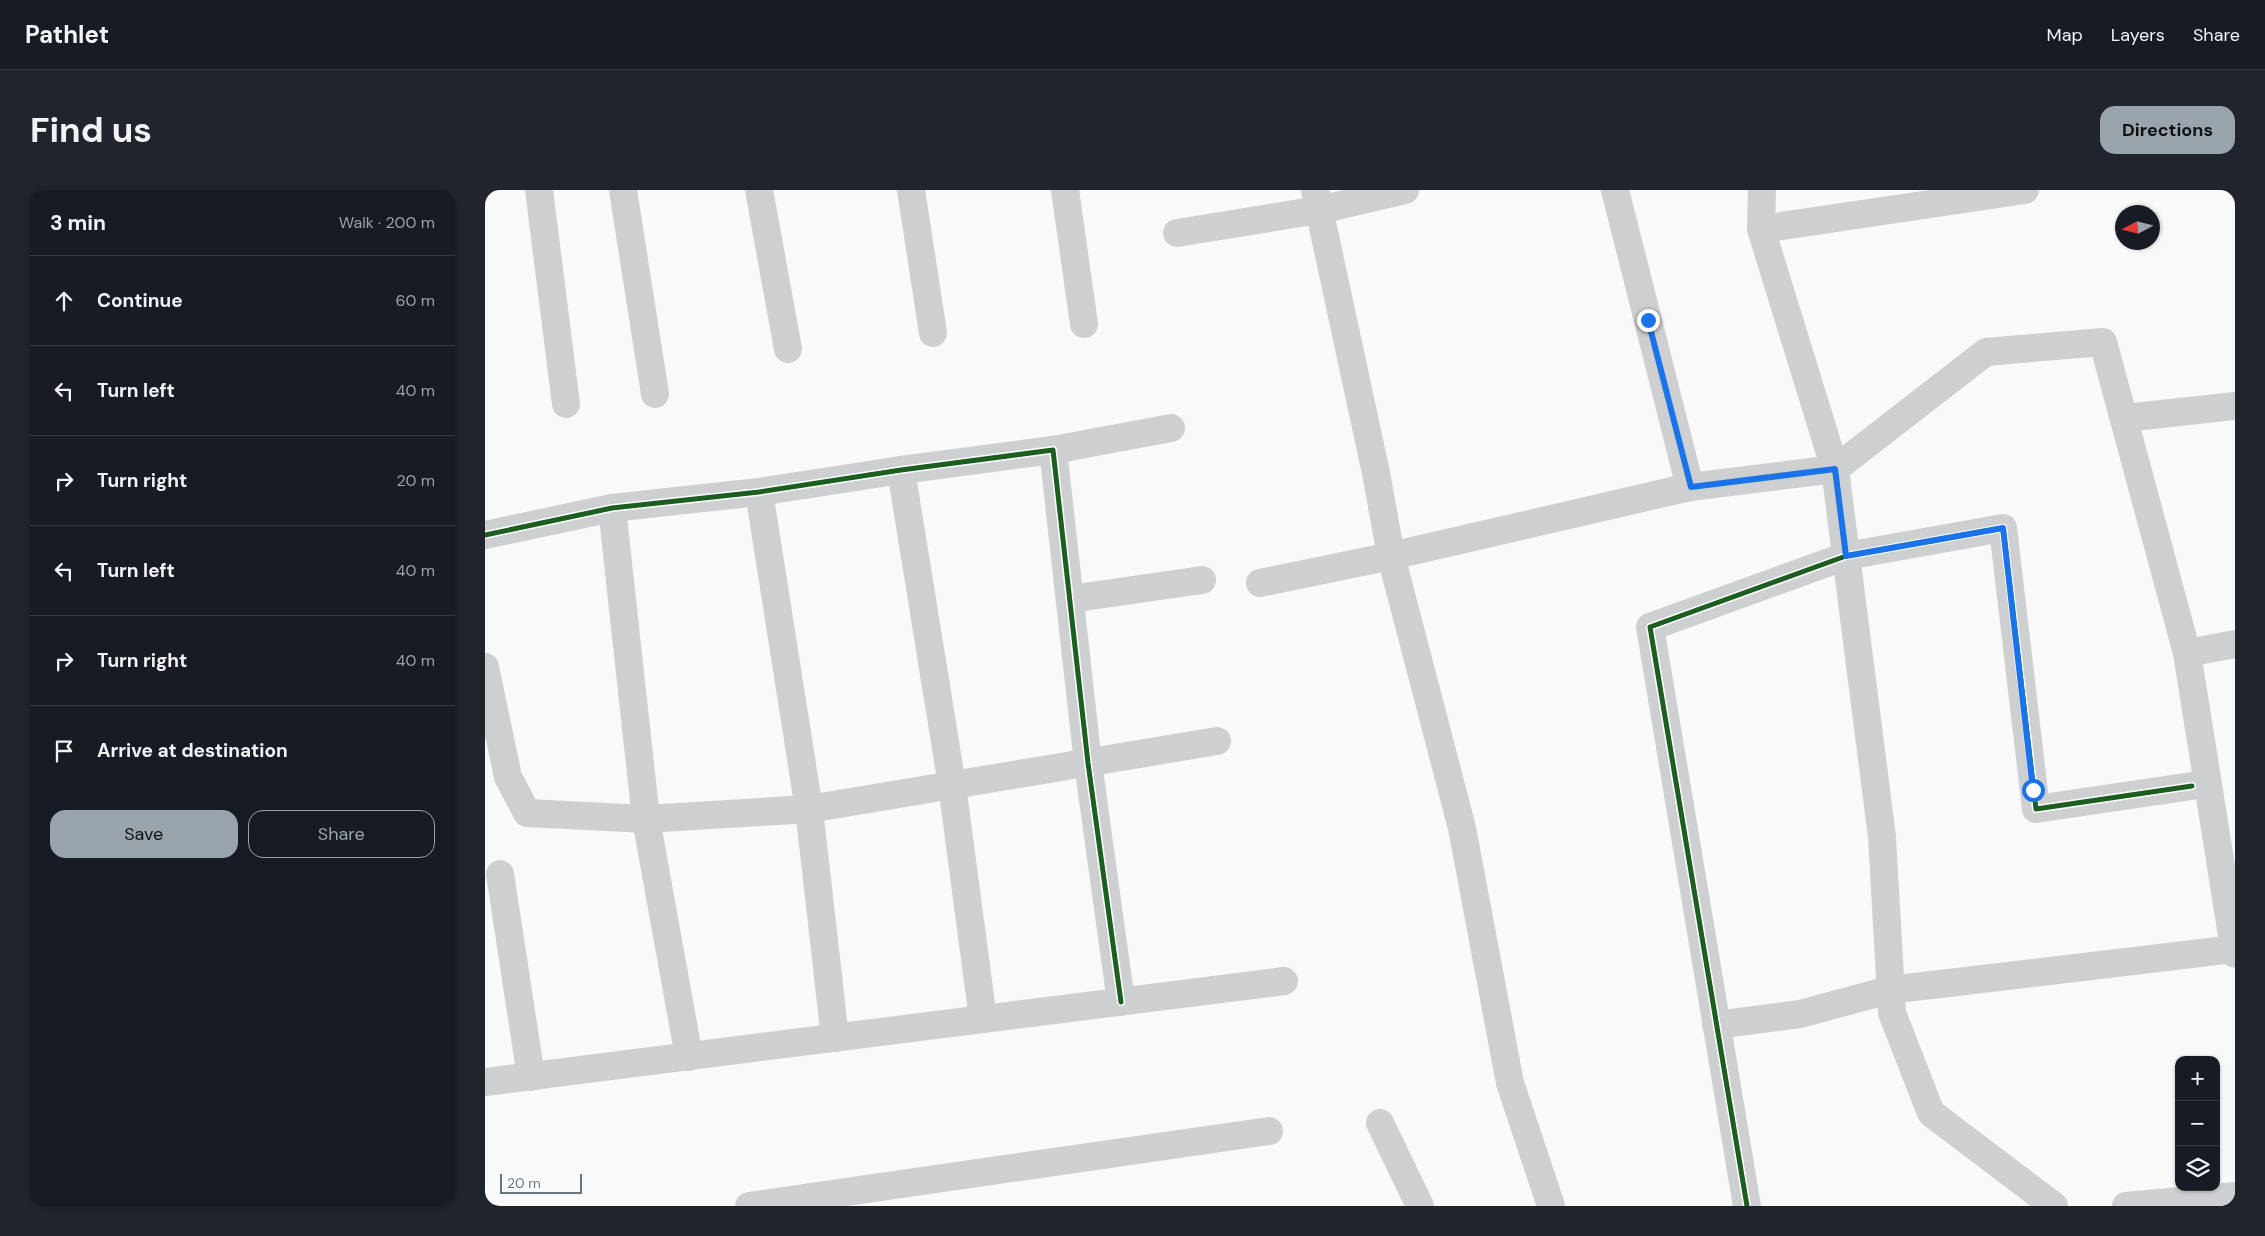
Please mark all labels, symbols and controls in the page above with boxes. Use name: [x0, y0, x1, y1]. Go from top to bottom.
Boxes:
text: Pathlet: [25, 19, 109, 50]
text: Map: [2047, 23, 2083, 47]
text: Layers: [2111, 23, 2165, 47]
text: Share: [2193, 23, 2240, 47]
button: Directions: [2100, 106, 2235, 154]
text: Find us: [30, 107, 152, 153]
north arrow: [2115, 205, 2160, 250]
text: 3 min: [50, 209, 106, 237]
text: Walk · 200 m: [339, 212, 435, 233]
icon: ahead: [50, 287, 78, 315]
text: Continue: [97, 288, 183, 313]
text: 60 m: [395, 290, 435, 311]
route end: [1637, 309, 1660, 332]
icon: left: [50, 377, 78, 405]
text: Turn left: [97, 378, 175, 403]
text: 40 m: [396, 380, 435, 401]
icon: right: [50, 467, 78, 495]
text: Turn right: [97, 468, 187, 493]
text: 20 m: [396, 470, 435, 491]
icon: left: [50, 557, 78, 585]
text: Turn left: [97, 558, 175, 583]
text: 40 m: [396, 560, 435, 581]
icon: right: [50, 647, 78, 675]
text: Turn right: [97, 648, 187, 673]
text: 40 m: [396, 650, 435, 671]
icon: arrive: [50, 737, 78, 765]
text: Arrive at destination: [97, 738, 288, 763]
route start: [2022, 779, 2045, 802]
button: Save: [50, 810, 238, 858]
button: Share: [248, 810, 435, 858]
map controls: [2175, 1056, 2220, 1191]
button: +: [2175, 1056, 2220, 1101]
button: −: [2175, 1101, 2220, 1146]
button: layers: [2175, 1146, 2220, 1191]
scale bar: [500, 1171, 583, 1194]
text: 20 m: [507, 1174, 541, 1192]

